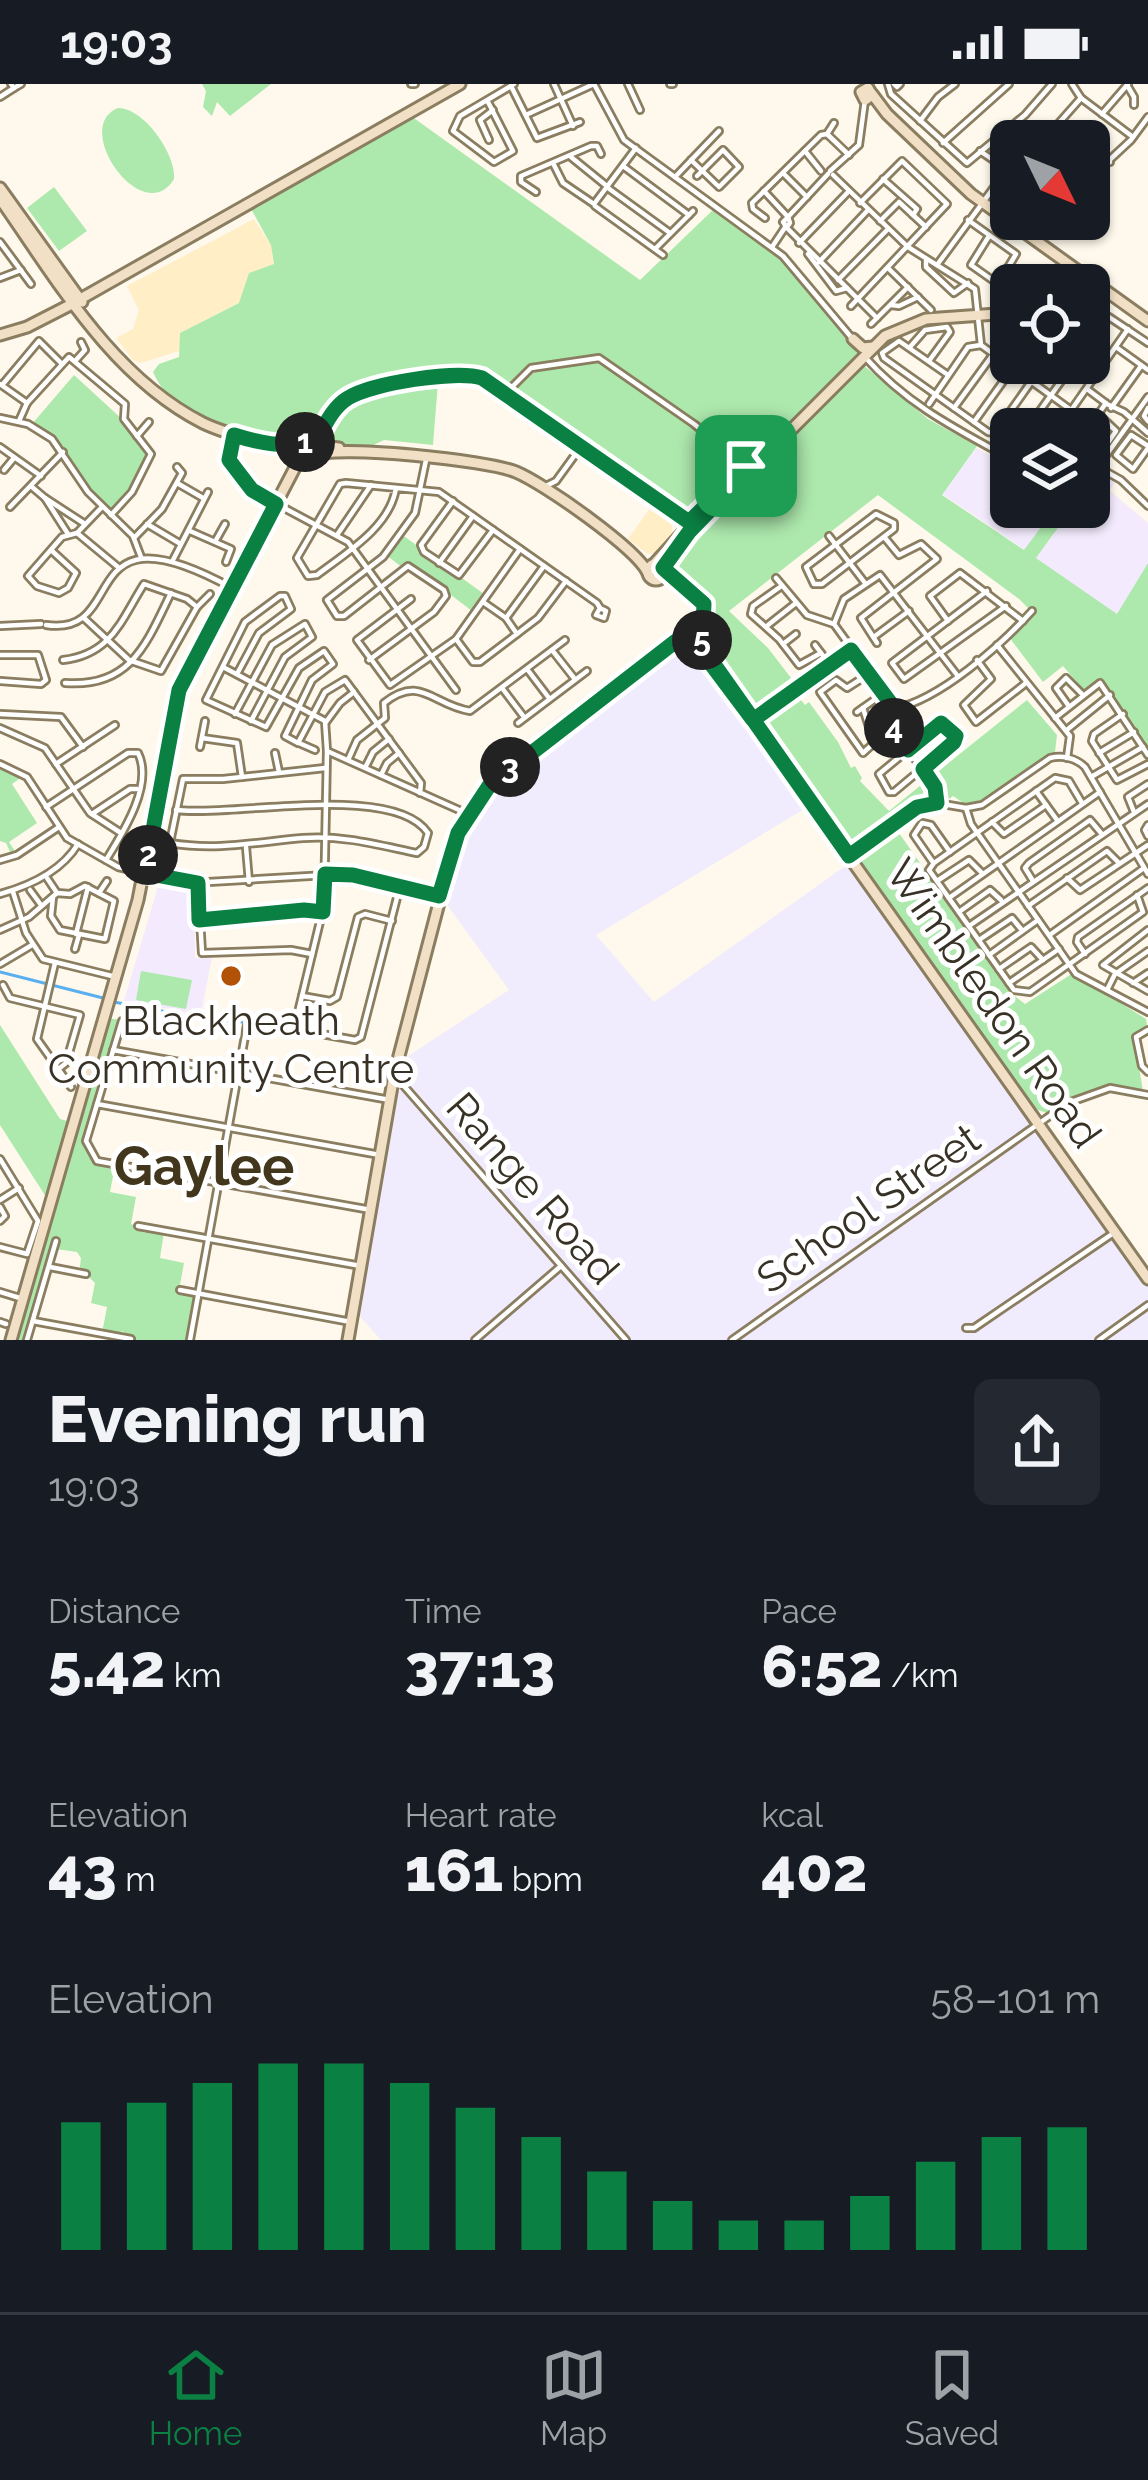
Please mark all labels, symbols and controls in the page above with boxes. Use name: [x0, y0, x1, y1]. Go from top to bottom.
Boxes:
text: 19:03: [60, 16, 173, 69]
north arrow: [990, 120, 1110, 240]
map controls: [990, 120, 1110, 528]
button: locate: [990, 264, 1110, 384]
button: layers: [990, 408, 1110, 528]
pin: 1: [275, 412, 335, 472]
pin: [695, 415, 797, 517]
text: 1: [297, 422, 313, 461]
icon: arrive: [713, 433, 779, 499]
pin: 5: [672, 610, 732, 670]
text: 5: [693, 620, 711, 659]
pin: 4: [864, 698, 924, 758]
text: 4: [885, 708, 903, 747]
pin: 3: [480, 737, 540, 797]
text: 3: [501, 747, 519, 786]
pin: 2: [118, 825, 178, 885]
text: 2: [139, 835, 157, 874]
street label: Wimbledon Road: [876, 850, 1111, 1157]
marker: Blackheath Community Centre: [218, 963, 244, 989]
place label: Blackheath Community Centre: [48, 996, 414, 1093]
street label: Range Road: [437, 1083, 629, 1294]
street label: School Street: [748, 1114, 989, 1303]
district label: Gaylee: [114, 1134, 294, 1198]
button: share: [974, 1379, 1100, 1505]
text: Evening run: [48, 1380, 427, 1457]
text: 19:03: [48, 1464, 140, 1510]
text: Distance: [48, 1592, 180, 1631]
text: Time: [405, 1592, 482, 1631]
text: Pace: [761, 1592, 837, 1631]
text: 5.42: [48, 1631, 165, 1701]
text: 37:13: [405, 1631, 555, 1701]
text: 6:52: [761, 1631, 883, 1701]
text: km: [165, 1656, 222, 1695]
text: /km: [883, 1656, 959, 1695]
text: Elevation: [48, 1796, 188, 1835]
text: Heart rate: [405, 1796, 557, 1835]
text: kcal: [761, 1796, 823, 1835]
text: 43: [48, 1835, 117, 1905]
text: 161: [405, 1835, 503, 1905]
text: 402: [761, 1835, 868, 1905]
text: m: [117, 1860, 156, 1899]
text: bpm: [503, 1860, 583, 1899]
text: Elevation: [48, 1976, 214, 2022]
text: 58–101 m: [931, 1976, 1100, 2022]
tab: Home: [149, 2342, 242, 2453]
tab: Map: [540, 2342, 607, 2453]
tab: Saved: [905, 2342, 999, 2453]

